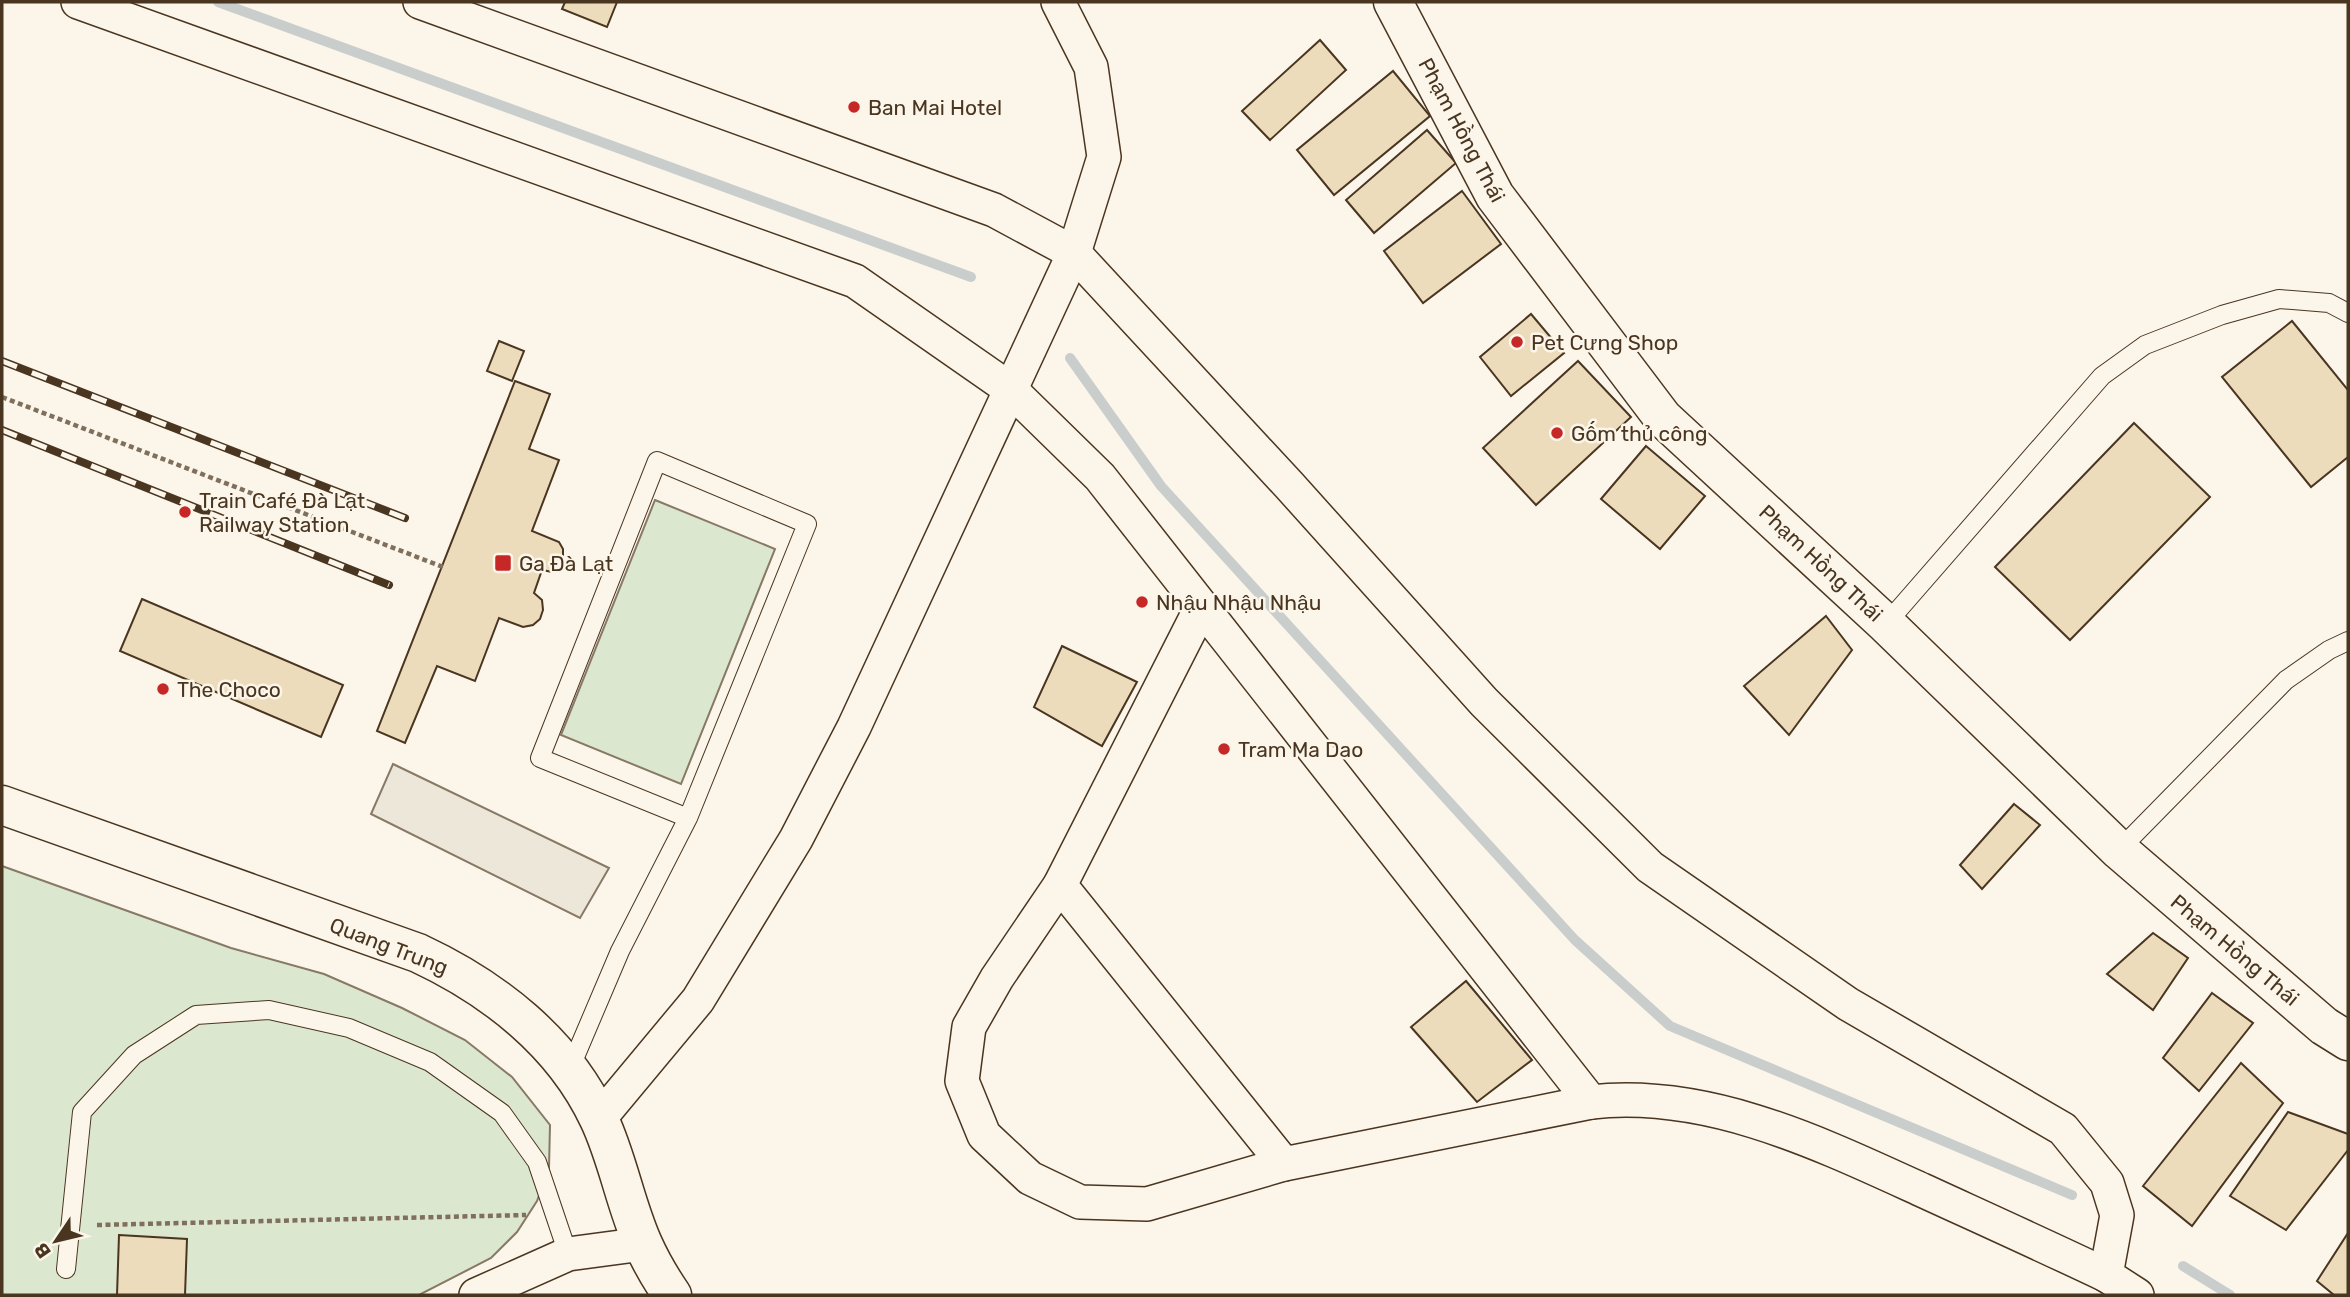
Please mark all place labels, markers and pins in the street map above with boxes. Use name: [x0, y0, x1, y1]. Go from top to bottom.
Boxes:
place label: Ban Mai Hotel: [868, 95, 1002, 120]
marker: Ban Mai Hotel: [846, 99, 862, 115]
place label: Pet Cưng Shop: [1531, 330, 1678, 355]
marker: Pet Cưng Shop: [1509, 334, 1525, 350]
place label: Gốm thủ công: [1571, 421, 1707, 446]
marker: Gốm thủ công: [1549, 425, 1565, 441]
place label: Train Café Đà Lạt Railway Station: [199, 488, 365, 537]
marker: Train Café Đà Lạt Railway Station: [177, 504, 193, 520]
place label: Ga Đà Lạt: [519, 551, 613, 576]
marker: Ga Đà Lạt: [493, 553, 513, 573]
place label: Nhậu Nhậu Nhậu: [1156, 590, 1321, 615]
marker: Nhậu Nhậu Nhậu: [1134, 594, 1150, 610]
place label: The Choco: [177, 677, 281, 702]
marker: The Choco: [155, 681, 171, 697]
place label: Tram Ma Dao: [1238, 737, 1363, 762]
marker: Tram Ma Dao: [1216, 741, 1232, 757]

